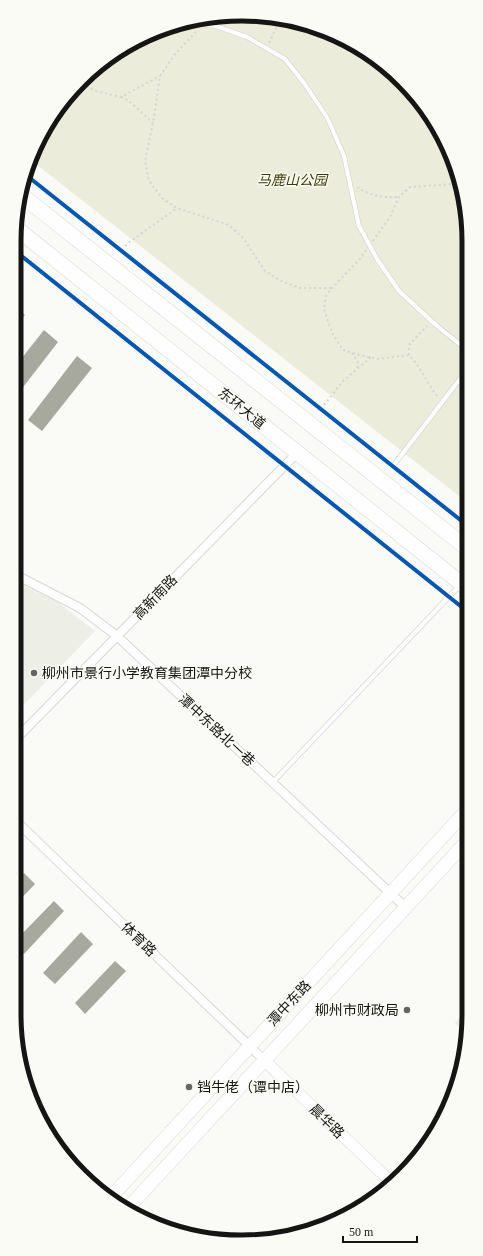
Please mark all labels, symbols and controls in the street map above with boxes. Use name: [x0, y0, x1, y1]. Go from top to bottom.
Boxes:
park label: 马鹿山公园: [257, 173, 329, 188]
street label: 东环大道: [215, 385, 268, 432]
street label: 高新南路: [131, 572, 180, 623]
place label: 柳州市景行小学教育集团潭中分校: [42, 665, 252, 681]
marker: 柳州市景行小学教育集团潭中分校: [29, 668, 39, 678]
street label: 潭中东路北一巷: [176, 691, 258, 769]
street label: 体育路: [118, 919, 159, 959]
street label: 潭中东路: [265, 978, 314, 1029]
place label: 柳州市财政局: [315, 1002, 399, 1018]
marker: 柳州市财政局: [402, 1005, 412, 1015]
place label: 铛牛佬（谭中店）: [197, 1079, 309, 1095]
marker: 铛牛佬（谭中店）: [184, 1082, 194, 1092]
street label: 晨华路: [306, 1101, 348, 1141]
scale bar: [343, 1218, 417, 1244]
text: 50 m: [349, 1225, 374, 1239]

